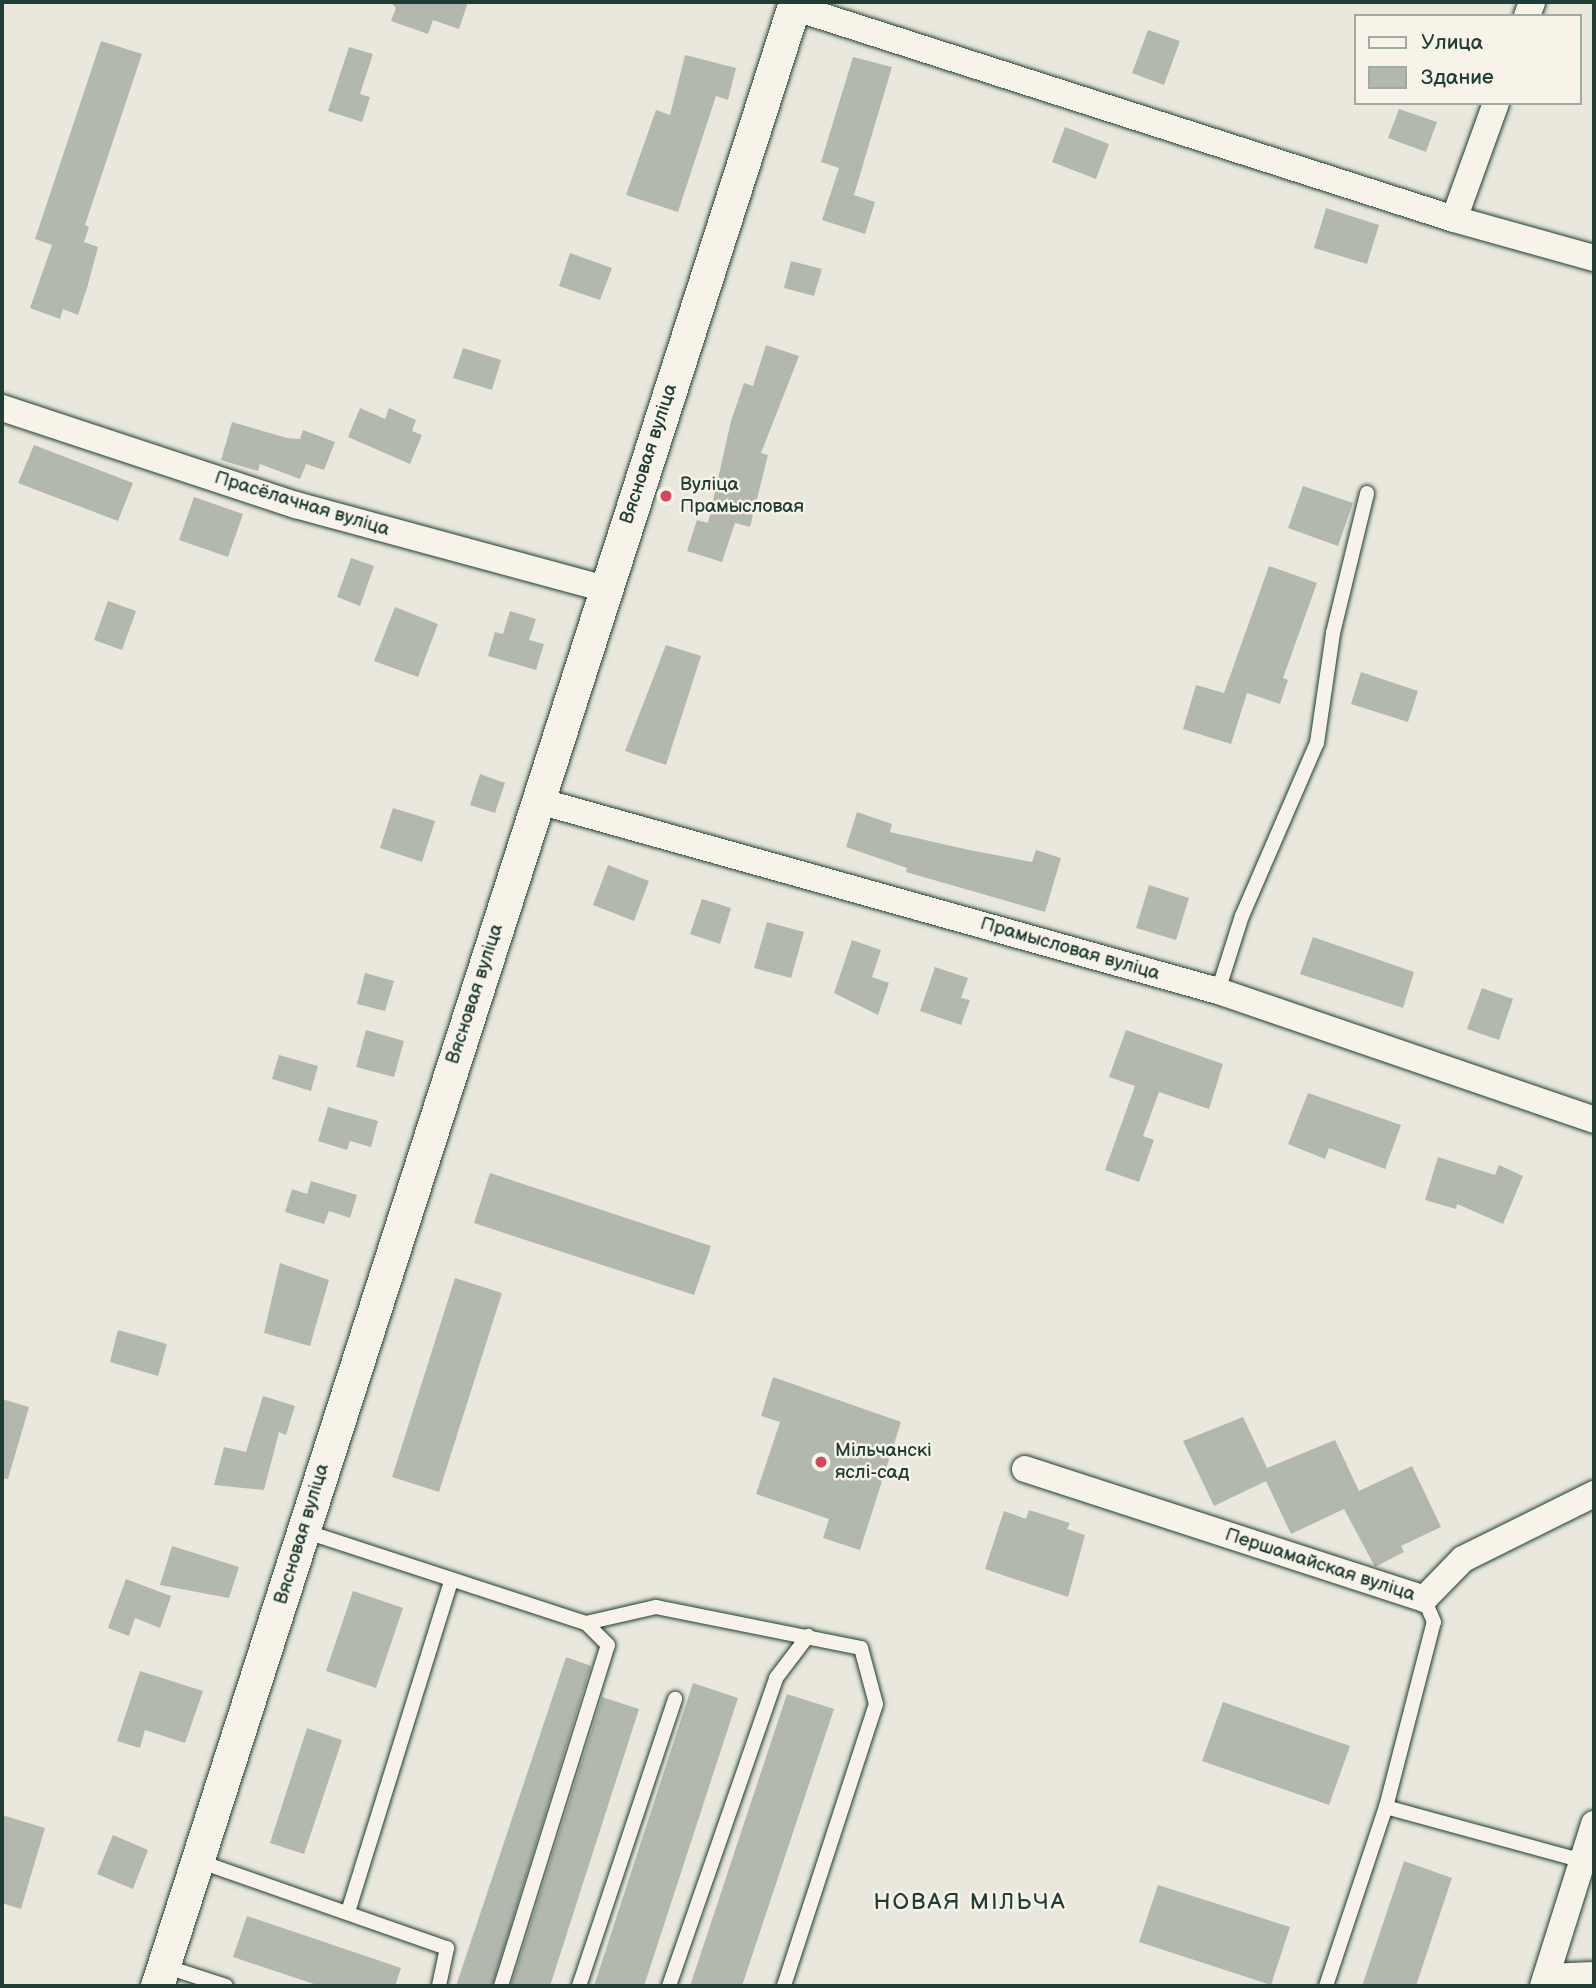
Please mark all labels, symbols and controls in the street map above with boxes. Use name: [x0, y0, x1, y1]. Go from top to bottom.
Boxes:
legend: [1354, 14, 1582, 105]
text: Улица: [1421, 30, 1483, 55]
text: Здание: [1421, 65, 1494, 90]
street label: Вясновая вуліца: [616, 381, 682, 527]
street label: Прасёлачная вуліца: [212, 466, 392, 542]
place label: Вуліца Прамысловая: [680, 474, 804, 518]
marker: Вуліца Прамысловая: [658, 488, 674, 504]
street label: Прамысловая вуліца: [978, 912, 1162, 986]
street label: Вясновая вуліца: [442, 921, 508, 1067]
place label: Мільчанскі яслі-сад: [835, 1440, 932, 1484]
marker: Мільчанскі яслі-сад: [813, 1454, 829, 1470]
street label: Вясновая вуліца: [270, 1461, 334, 1607]
street label: Першамайская вуліца: [1222, 1523, 1418, 1607]
district label: НОВАЯ МІЛЬЧА: [875, 1888, 1065, 1916]

